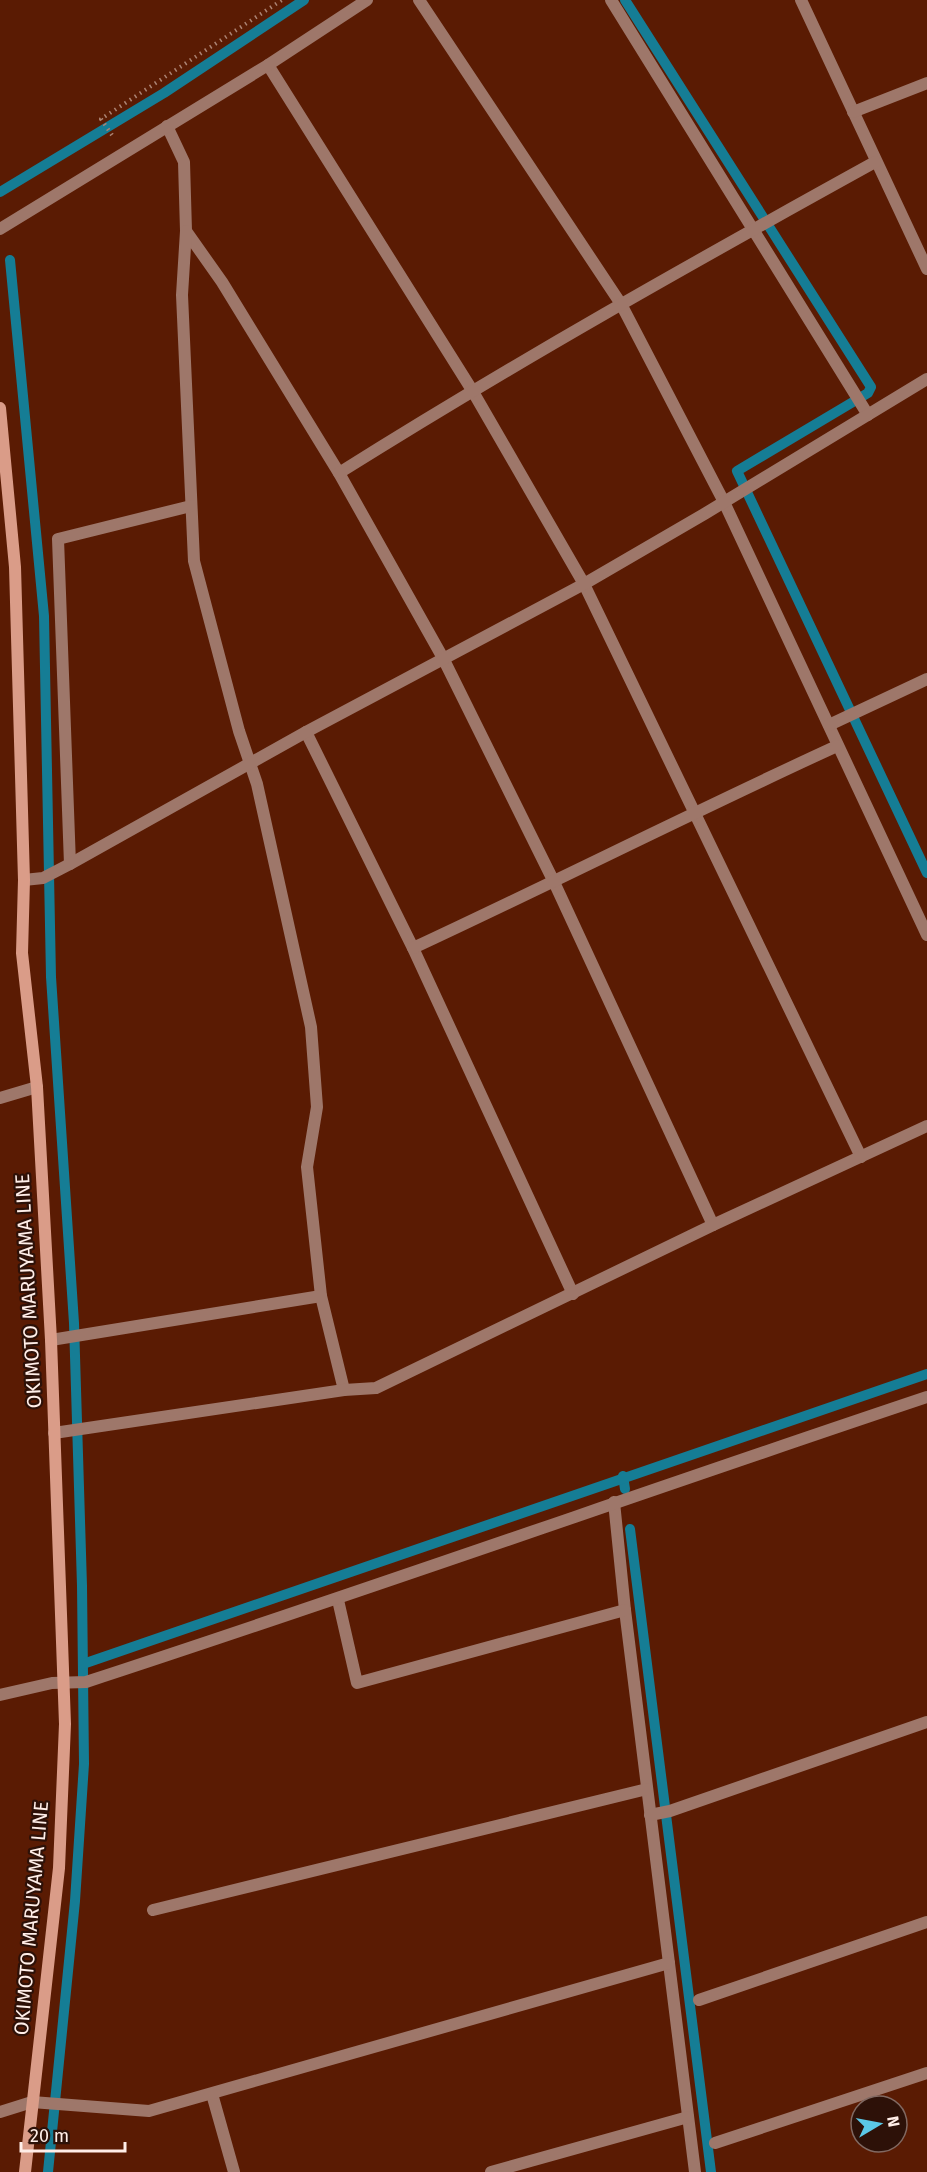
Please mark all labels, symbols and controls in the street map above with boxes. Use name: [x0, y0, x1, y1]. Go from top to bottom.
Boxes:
street label: OKIMOTO MARUYAMA LINE: [10, 1173, 46, 1409]
street label: OKIMOTO MARUYAMA LINE: [9, 1800, 53, 2036]
north arrow: [849, 2094, 909, 2154]
scale bar: [21, 2115, 124, 2153]
text: N: [883, 2115, 904, 2128]
text: 20 m: [30, 2125, 69, 2147]

